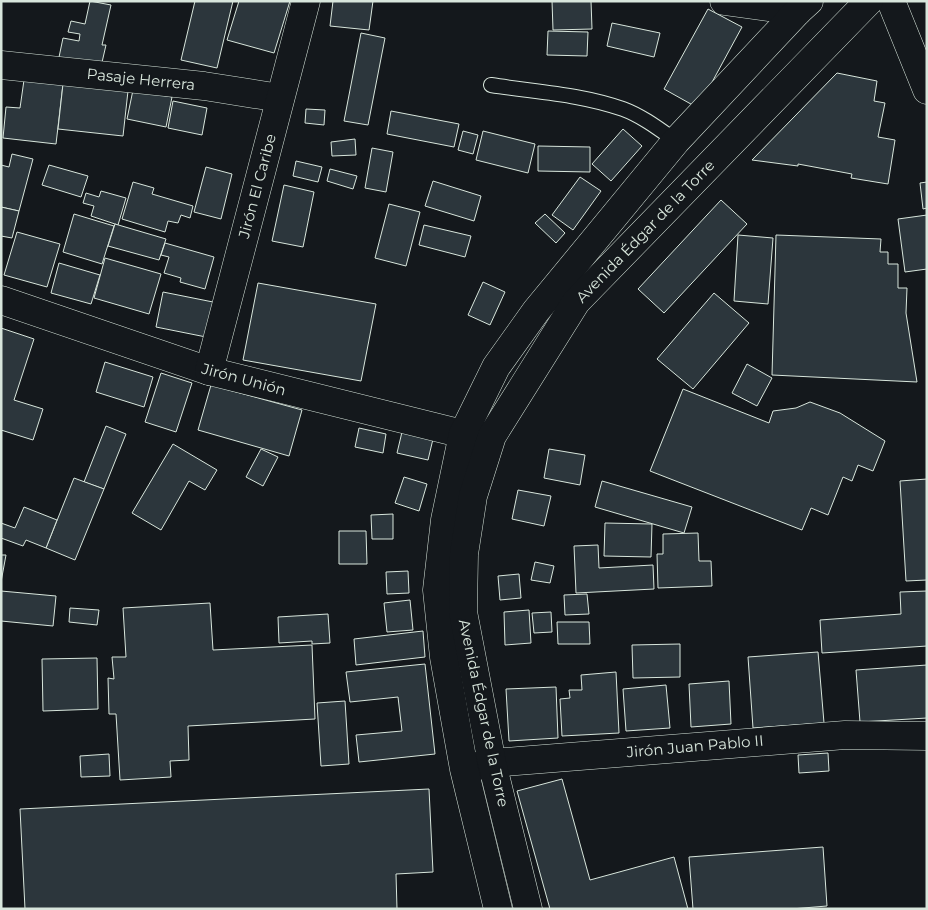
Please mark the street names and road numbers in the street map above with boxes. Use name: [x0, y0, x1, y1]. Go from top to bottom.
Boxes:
street label: Pasaje Herrera: [86, 64, 196, 94]
street label: Jirón El Caribe: [234, 132, 280, 241]
street label: Avenida Édgar de la Torre: [572, 156, 718, 306]
street label: Jirón Unión: [199, 358, 288, 399]
street label: Avenida Édgar de la Torre: [455, 617, 513, 809]
street label: Jirón Juan Pablo II: [625, 731, 764, 762]

